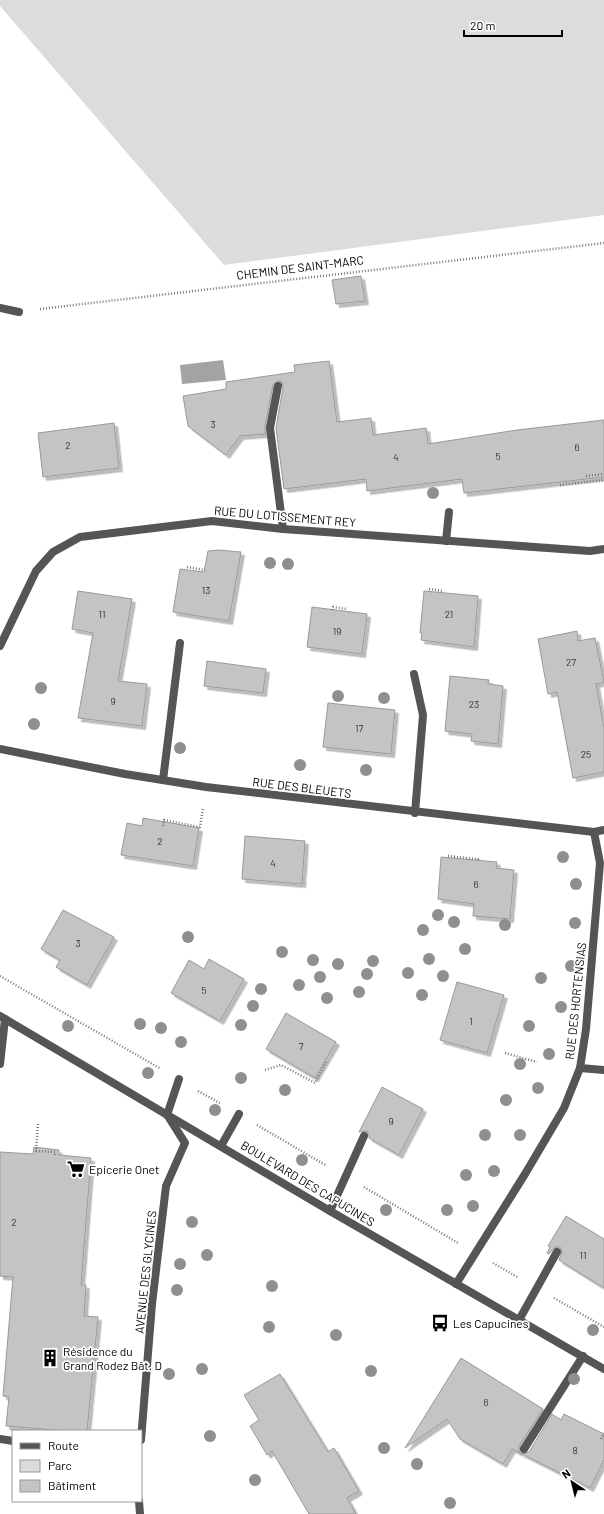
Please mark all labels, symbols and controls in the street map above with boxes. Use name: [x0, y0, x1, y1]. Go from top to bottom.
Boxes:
scale bar: [464, 12, 562, 38]
text: 20 m: [470, 18, 496, 32]
street label: CHEMIN DE SAINT-MARC: [235, 252, 365, 282]
house number: 3: [210, 418, 216, 430]
house number: 2: [65, 439, 71, 451]
house number: 6: [574, 441, 580, 453]
house number: 5: [495, 450, 501, 462]
house number: 4: [393, 451, 399, 463]
street label: RUE DU LOTISSEMENT REY: [214, 503, 357, 529]
house number: 13: [202, 584, 210, 596]
house number: 11: [98, 608, 106, 620]
house number: 21: [445, 608, 453, 620]
house number: 19: [333, 625, 341, 637]
house number: 27: [566, 656, 576, 668]
house number: 9: [110, 695, 116, 707]
house number: 23: [469, 698, 479, 710]
house number: 17: [355, 722, 363, 734]
house number: 25: [581, 748, 591, 760]
street label: RUE DES BLEUETS: [252, 774, 352, 800]
house number: 2: [157, 835, 163, 847]
house number: 4: [270, 857, 276, 869]
house number: 6: [473, 878, 479, 890]
house number: 3: [75, 937, 81, 949]
street label: RUE DES HORTENSIAS: [562, 942, 588, 1060]
house number: 5: [201, 984, 207, 996]
house number: 1: [469, 1015, 473, 1027]
house number: 7: [299, 1040, 304, 1052]
house number: 9: [388, 1115, 394, 1127]
street label: BOULEVARD DES CAPUCINES: [239, 1138, 377, 1228]
supermarket icon: Epicerie Onet: [66, 1159, 86, 1179]
place label: Epicerie Onet: [89, 1162, 159, 1176]
street label: AVENUE DES GLYCINES: [132, 1210, 158, 1334]
house number: 2: [11, 1216, 17, 1228]
house number: 11: [579, 1249, 587, 1261]
bus stop icon: Les Capucines: [430, 1313, 450, 1333]
place label: Les Capucines: [453, 1316, 529, 1330]
place label: Résidence du Grand Rodez Bât. D: [63, 1344, 162, 1372]
building icon: Résidence du Grand Rodez Bât. D: [40, 1348, 60, 1368]
house number: 6: [483, 1396, 489, 1408]
legend: [12, 1430, 142, 1502]
text: Route: [48, 1438, 79, 1452]
house number: 8: [572, 1444, 578, 1456]
text: Parc: [48, 1458, 72, 1472]
north arrow: [552, 1462, 592, 1502]
text: N: [559, 1466, 573, 1481]
text: Bâtiment: [48, 1478, 96, 1492]

